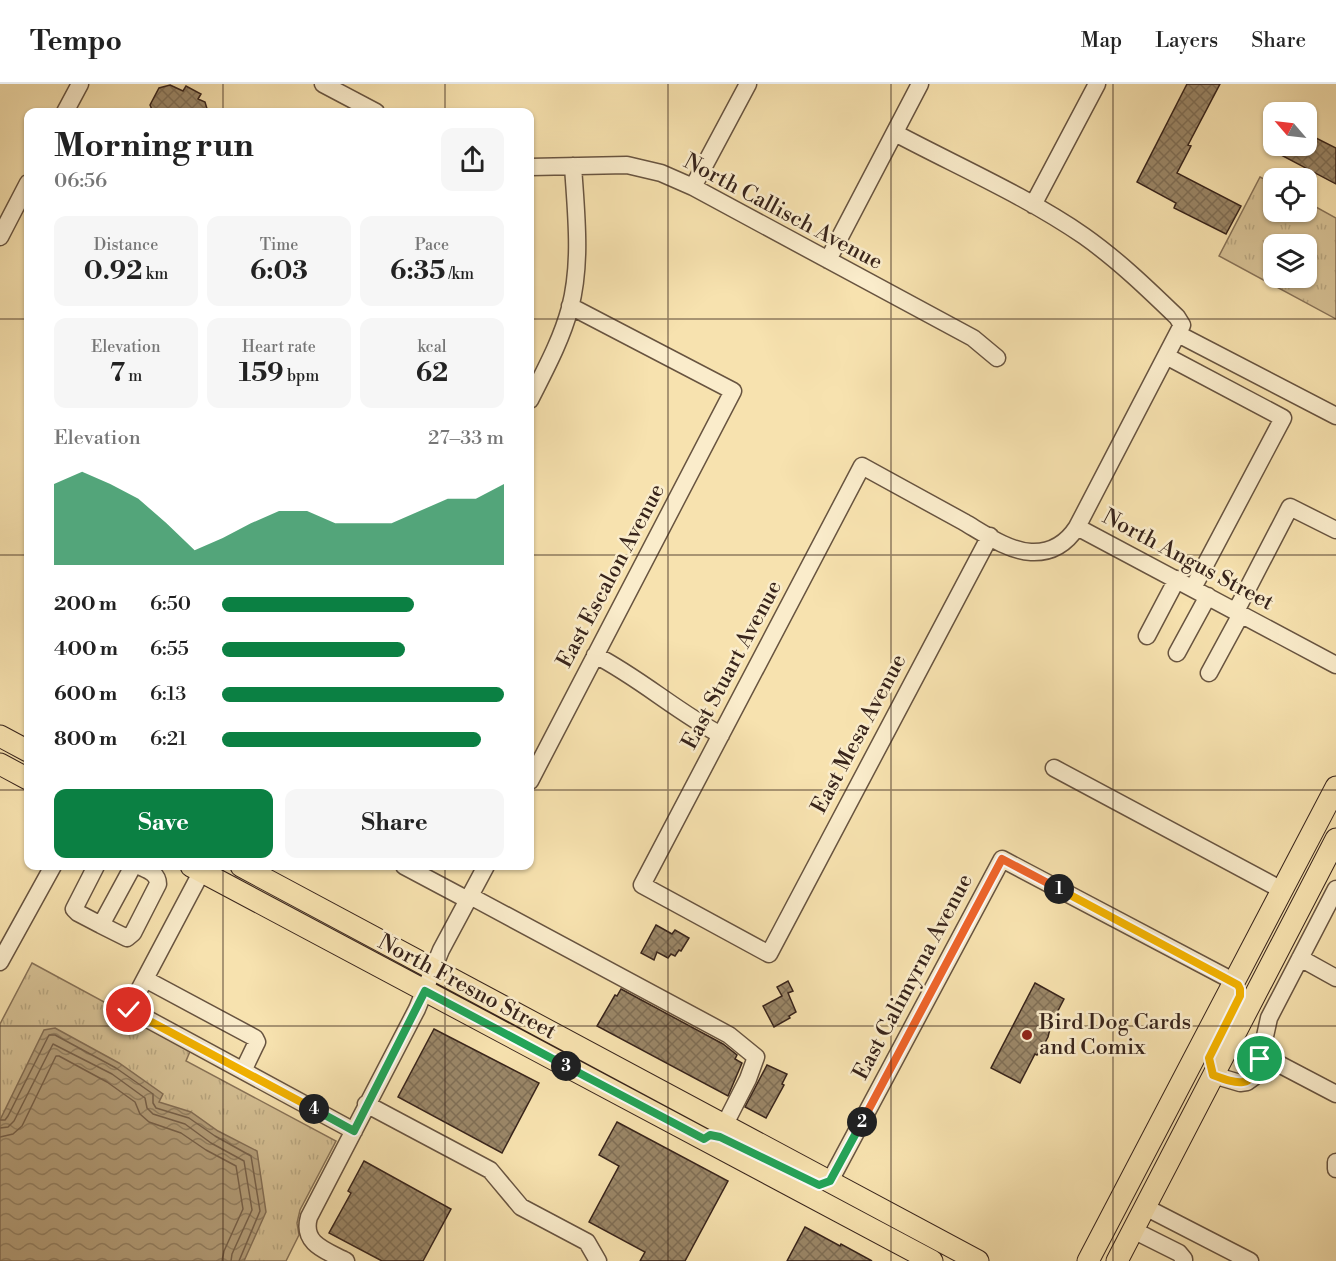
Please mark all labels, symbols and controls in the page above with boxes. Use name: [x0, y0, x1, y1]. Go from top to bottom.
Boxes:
text: Tempo: [30, 24, 122, 59]
text: Map: [1081, 28, 1122, 54]
text: Layers: [1155, 28, 1218, 54]
text: Share: [1251, 28, 1306, 54]
north arrow: [1263, 102, 1317, 156]
map controls: [1263, 102, 1317, 288]
text: Morning run: [54, 126, 254, 167]
button: share: [441, 128, 504, 191]
street label: North Callisch Avenue: [679, 148, 887, 276]
button: locate: [1263, 168, 1317, 222]
text: 06:56: [54, 169, 107, 194]
button: layers: [1263, 234, 1317, 288]
text: Distance: [94, 235, 158, 255]
text: Time: [260, 235, 298, 255]
text: Pace: [415, 235, 449, 255]
text: 0.92: [84, 255, 142, 287]
text: 6:03: [250, 255, 308, 287]
text: 6:35: [390, 255, 445, 287]
text: km: [142, 264, 168, 284]
text: /km: [445, 264, 474, 284]
text: Elevation: [91, 337, 161, 357]
text: Heart rate: [242, 337, 316, 357]
text: kcal: [417, 337, 447, 357]
text: 7: [110, 357, 125, 389]
text: 159: [239, 357, 284, 389]
text: 62: [416, 357, 448, 389]
text: m: [125, 366, 142, 386]
text: bpm: [284, 366, 319, 386]
text: Elevation: [54, 426, 141, 451]
text: 27–33 m: [428, 426, 504, 451]
street label: East Escalon Avenue: [551, 479, 671, 673]
street label: North Angus Street: [1098, 503, 1279, 617]
street label: East Stuart Avenue: [676, 576, 788, 754]
text: 200 m: [54, 592, 117, 617]
text: 6:50: [150, 592, 191, 617]
text: 400 m: [54, 637, 118, 662]
text: 6:55: [150, 637, 189, 662]
street label: East Mesa Avenue: [806, 650, 912, 818]
text: 600 m: [54, 682, 117, 707]
text: 6:13: [150, 682, 186, 707]
text: 800 m: [54, 727, 117, 752]
text: 6:21: [150, 727, 187, 752]
button: Save: [54, 789, 273, 858]
button: Share: [285, 789, 504, 858]
street label: East Calimyrna Avenue: [847, 869, 979, 1085]
pin: 1: [1044, 874, 1074, 904]
text: 1: [1055, 879, 1063, 899]
street label: North Fresno Street: [373, 929, 561, 1046]
pin: [103, 984, 154, 1035]
icon: check: [112, 993, 145, 1026]
place label: Bird Dog Cards and Comix: [1038, 1009, 1191, 1061]
marker: Bird Dog Cards and Comix: [1020, 1028, 1034, 1042]
pin: [1234, 1033, 1285, 1084]
icon: arrive: [1243, 1042, 1276, 1075]
pin: 3: [551, 1051, 581, 1081]
text: 3: [561, 1056, 571, 1076]
pin: 4: [299, 1094, 329, 1124]
text: 4: [309, 1099, 319, 1119]
pin: 2: [847, 1107, 877, 1137]
text: 2: [857, 1112, 867, 1132]

